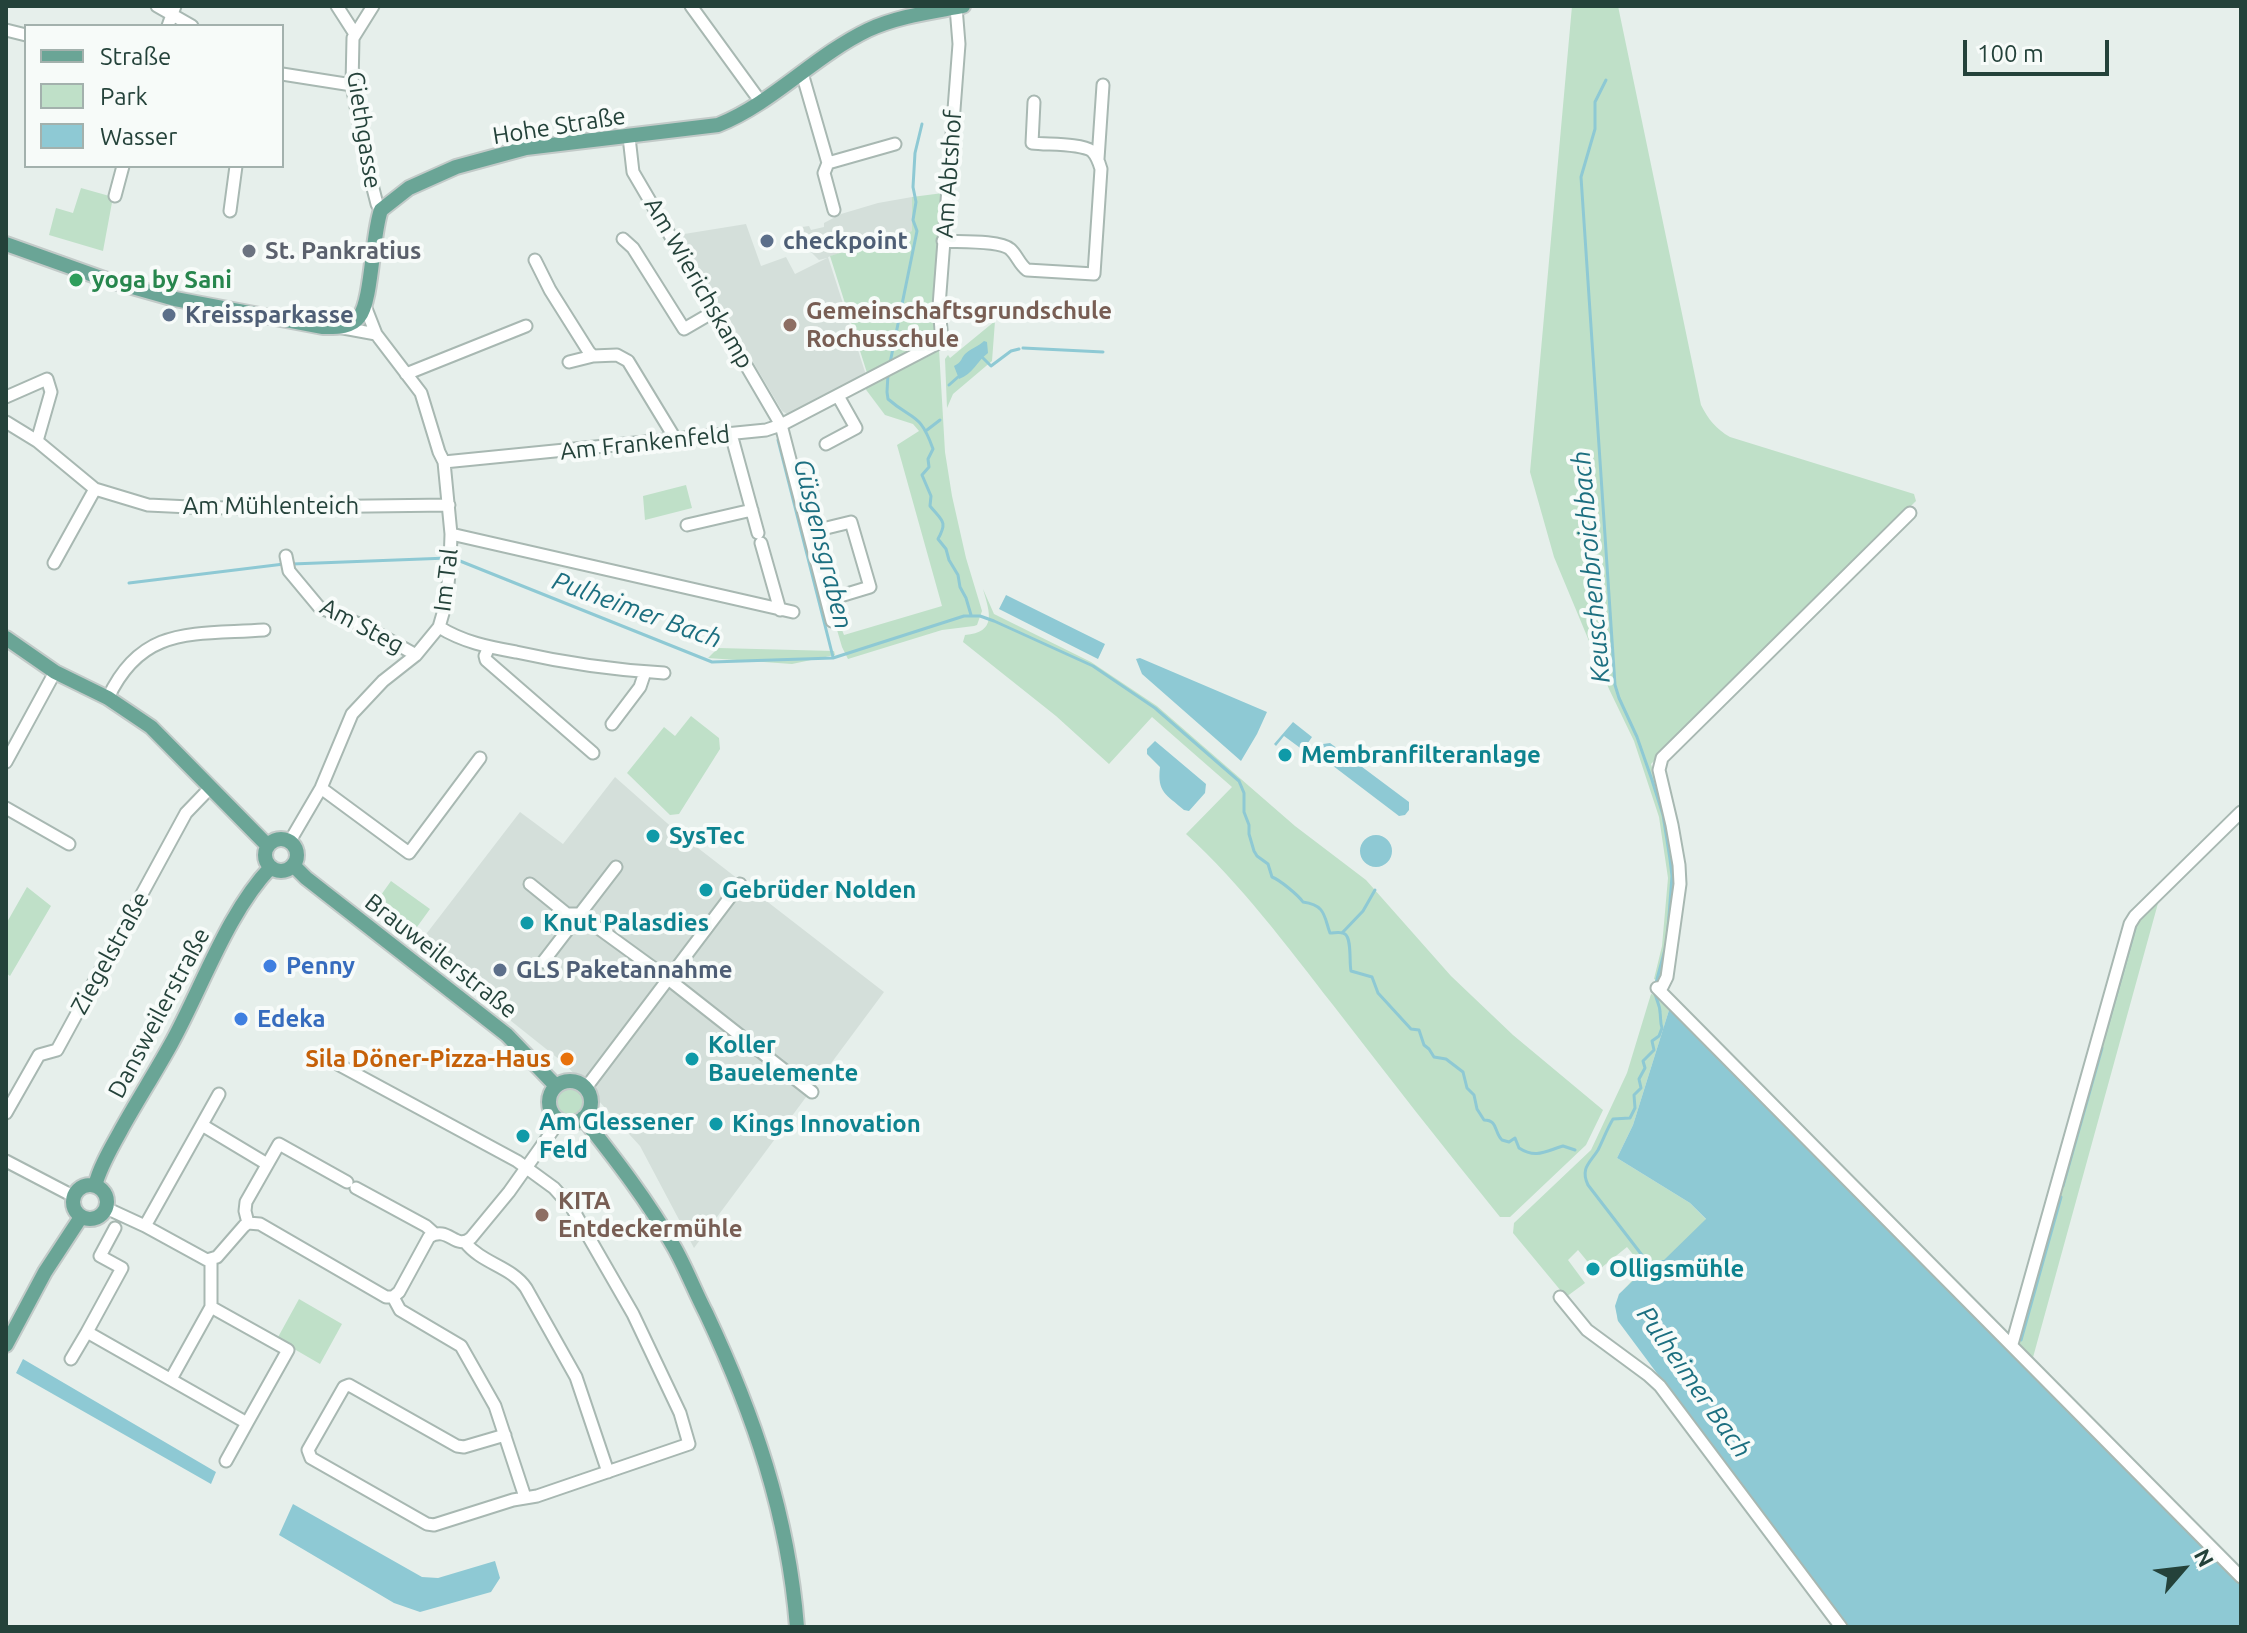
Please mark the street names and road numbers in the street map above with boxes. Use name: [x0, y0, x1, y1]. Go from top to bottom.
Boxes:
street label: Giethgasse: [341, 69, 387, 191]
street label: Hohe Straße: [490, 101, 628, 151]
street label: Am Abtshof: [930, 109, 968, 239]
street label: Am Wierichskamp: [638, 192, 760, 374]
street label: Am Frankenfeld: [559, 420, 731, 466]
street label: Am Mühlenteich: [183, 492, 359, 520]
street label: Im Tal: [428, 547, 464, 613]
street label: Am Steg: [315, 592, 409, 660]
street label: Ziegelstraße: [65, 887, 155, 1019]
street label: Brauweilerstraße: [359, 888, 523, 1024]
street label: Dansweilerstraße: [102, 923, 216, 1103]

